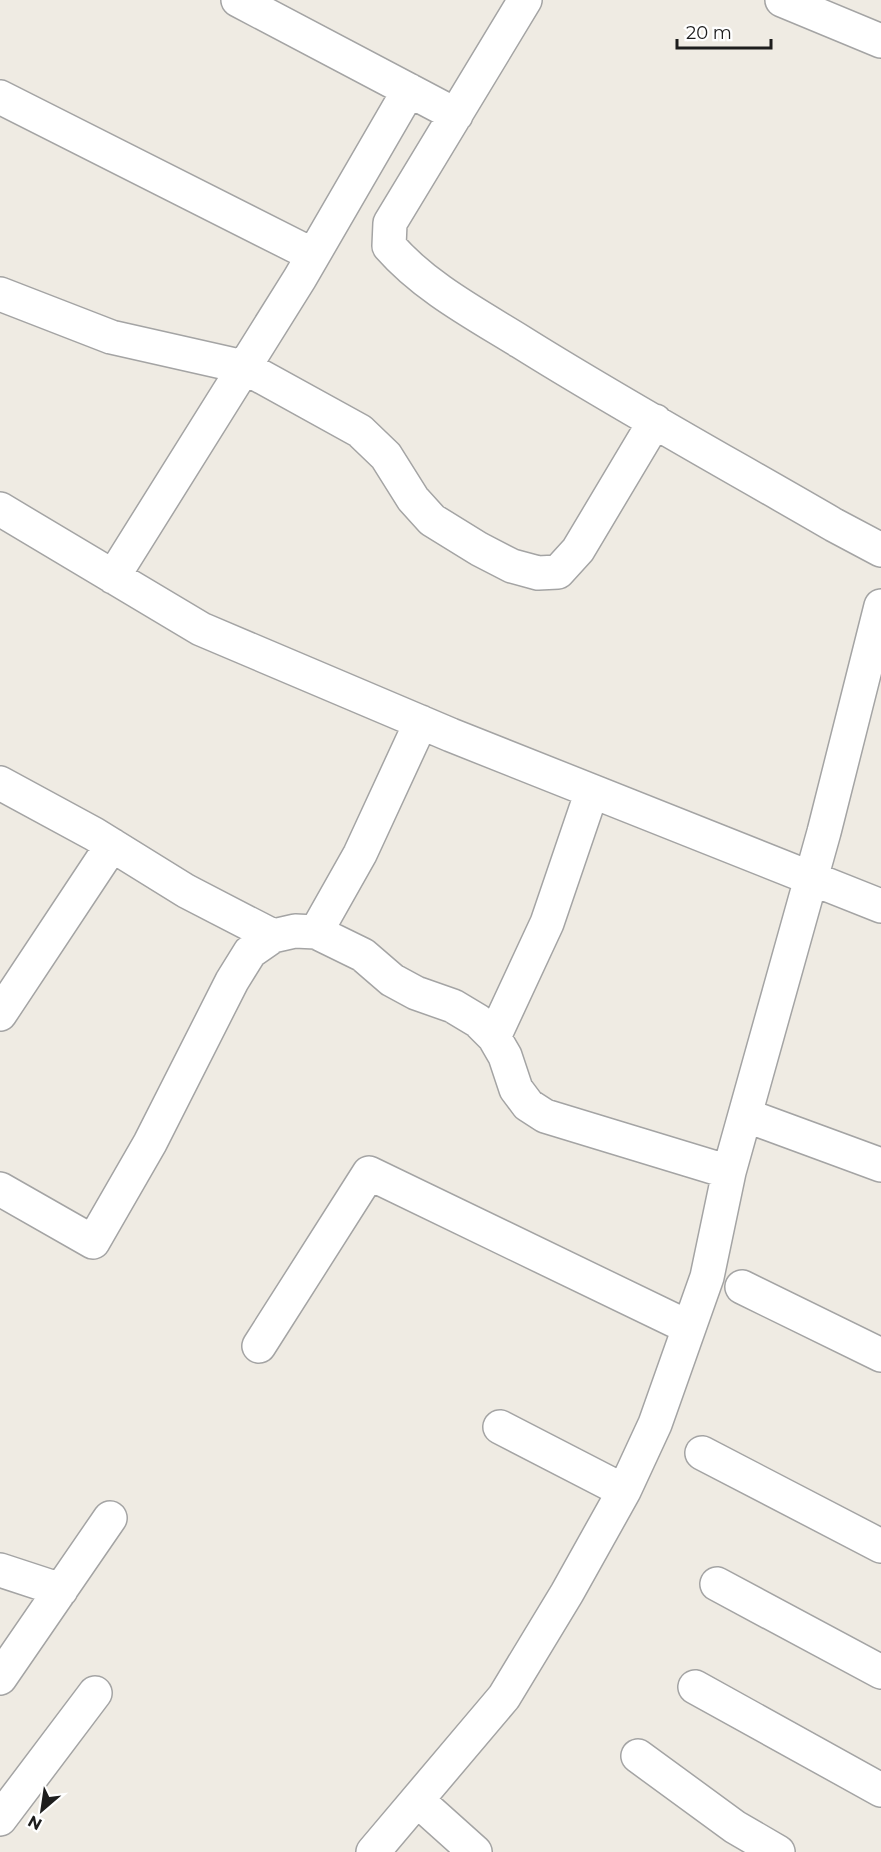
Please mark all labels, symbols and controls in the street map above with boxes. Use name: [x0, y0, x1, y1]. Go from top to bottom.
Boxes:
scale bar: [677, 12, 772, 50]
text: 20 m: [686, 22, 732, 44]
north arrow: [12, 1780, 72, 1840]
text: N: [25, 1811, 45, 1834]

